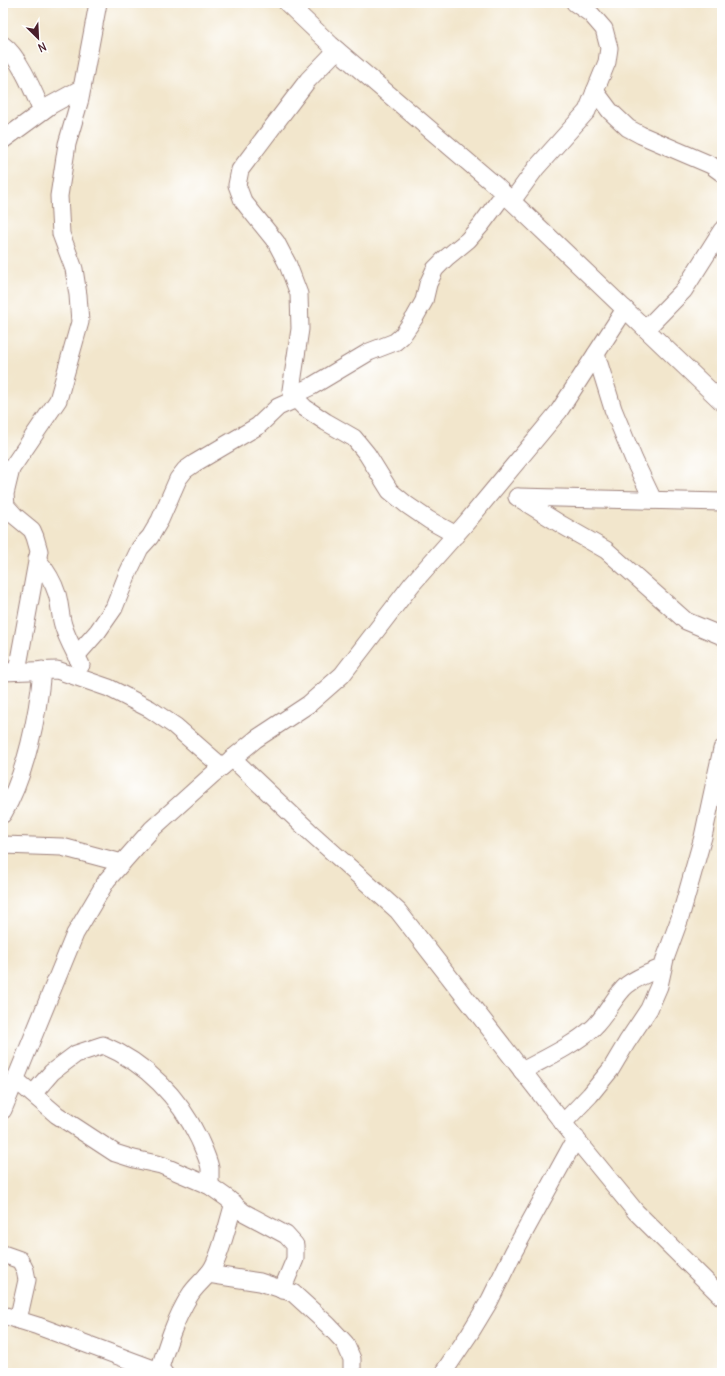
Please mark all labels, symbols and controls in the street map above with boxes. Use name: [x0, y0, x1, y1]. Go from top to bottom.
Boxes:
north arrow: [18, 18, 58, 58]
text: N: [36, 39, 48, 55]

